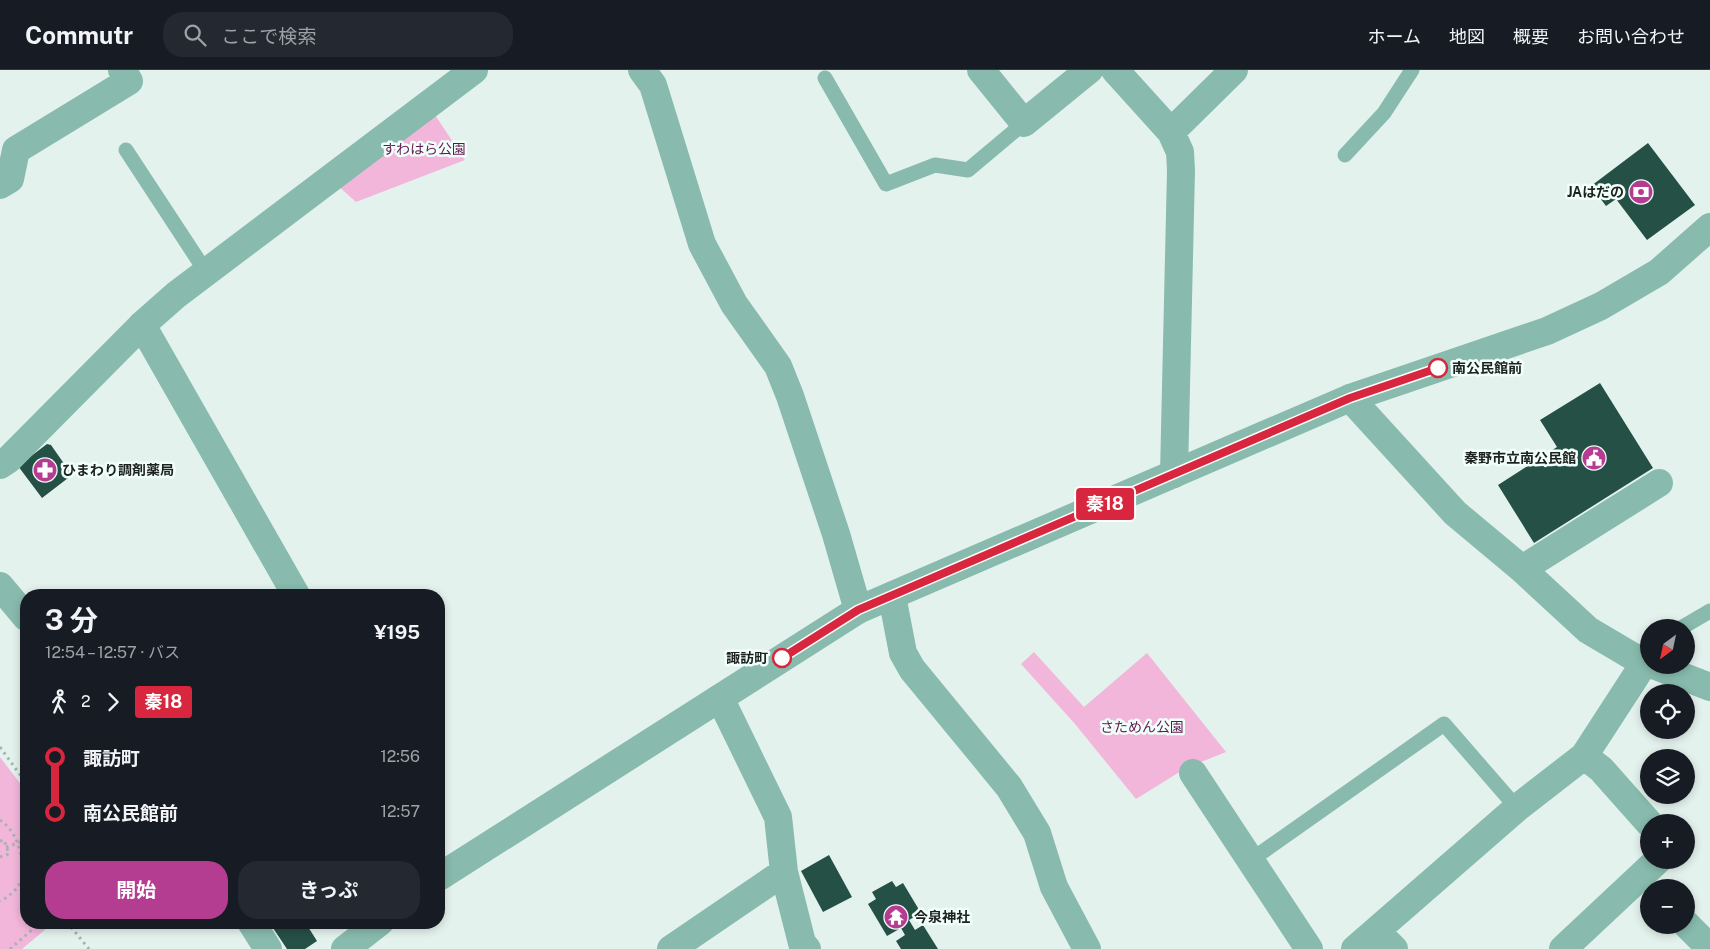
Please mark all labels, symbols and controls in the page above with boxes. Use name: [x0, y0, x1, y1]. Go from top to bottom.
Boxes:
search box: [163, 12, 513, 57]
text: Commutr: [25, 21, 133, 49]
icon: search: [181, 21, 209, 49]
text: ここで検索: [221, 25, 316, 47]
text: ホーム: [1368, 26, 1421, 47]
text: 地図: [1449, 26, 1485, 47]
text: 概要: [1513, 26, 1549, 47]
text: お問い合わせ: [1577, 26, 1685, 47]
park label: すわはら公園: [382, 141, 466, 157]
bank icon: JAはだの: [1628, 179, 1654, 205]
place label: JAはだの: [1567, 184, 1624, 200]
marker: 南公民館前: [1428, 358, 1448, 378]
place label: 南公民館前: [1452, 360, 1522, 376]
public building icon: 秦野市立南公民館: [1581, 445, 1607, 471]
place label: 秦野市立南公民館: [1464, 450, 1576, 466]
pharmacy icon: ひまわり調剤薬局: [32, 457, 58, 483]
place label: ひまわり調剤薬局: [62, 462, 174, 478]
line badge: 秦18: [1076, 488, 1134, 520]
text: 秦18: [1086, 493, 1124, 514]
text: 3 分: [45, 603, 98, 636]
north arrow: [1640, 619, 1695, 674]
map controls: [1640, 619, 1695, 934]
text: ¥195: [374, 621, 420, 643]
text: 12:54 – 12:57 · バス: [45, 643, 180, 662]
marker: 諏訪町: [772, 648, 792, 668]
place label: 諏訪町: [726, 650, 768, 666]
button: locate: [1640, 684, 1695, 739]
icon: walk: [45, 688, 73, 716]
icon: forward: [99, 688, 127, 716]
text: 秦18: [145, 691, 182, 712]
text: 2: [81, 692, 91, 711]
park label: さためん公園: [1100, 719, 1184, 735]
text: 諏訪町: [83, 747, 140, 769]
text: 12:56: [380, 747, 420, 766]
button: layers: [1640, 749, 1695, 804]
text: 南公民館前: [83, 802, 178, 824]
text: 12:57: [380, 802, 420, 821]
button: +: [1640, 814, 1695, 869]
button: 開始: [45, 861, 228, 919]
button: きっぷ: [238, 861, 420, 919]
button: −: [1640, 879, 1695, 934]
temple icon: 今泉神社: [883, 904, 909, 930]
place label: 今泉神社: [914, 909, 970, 925]

